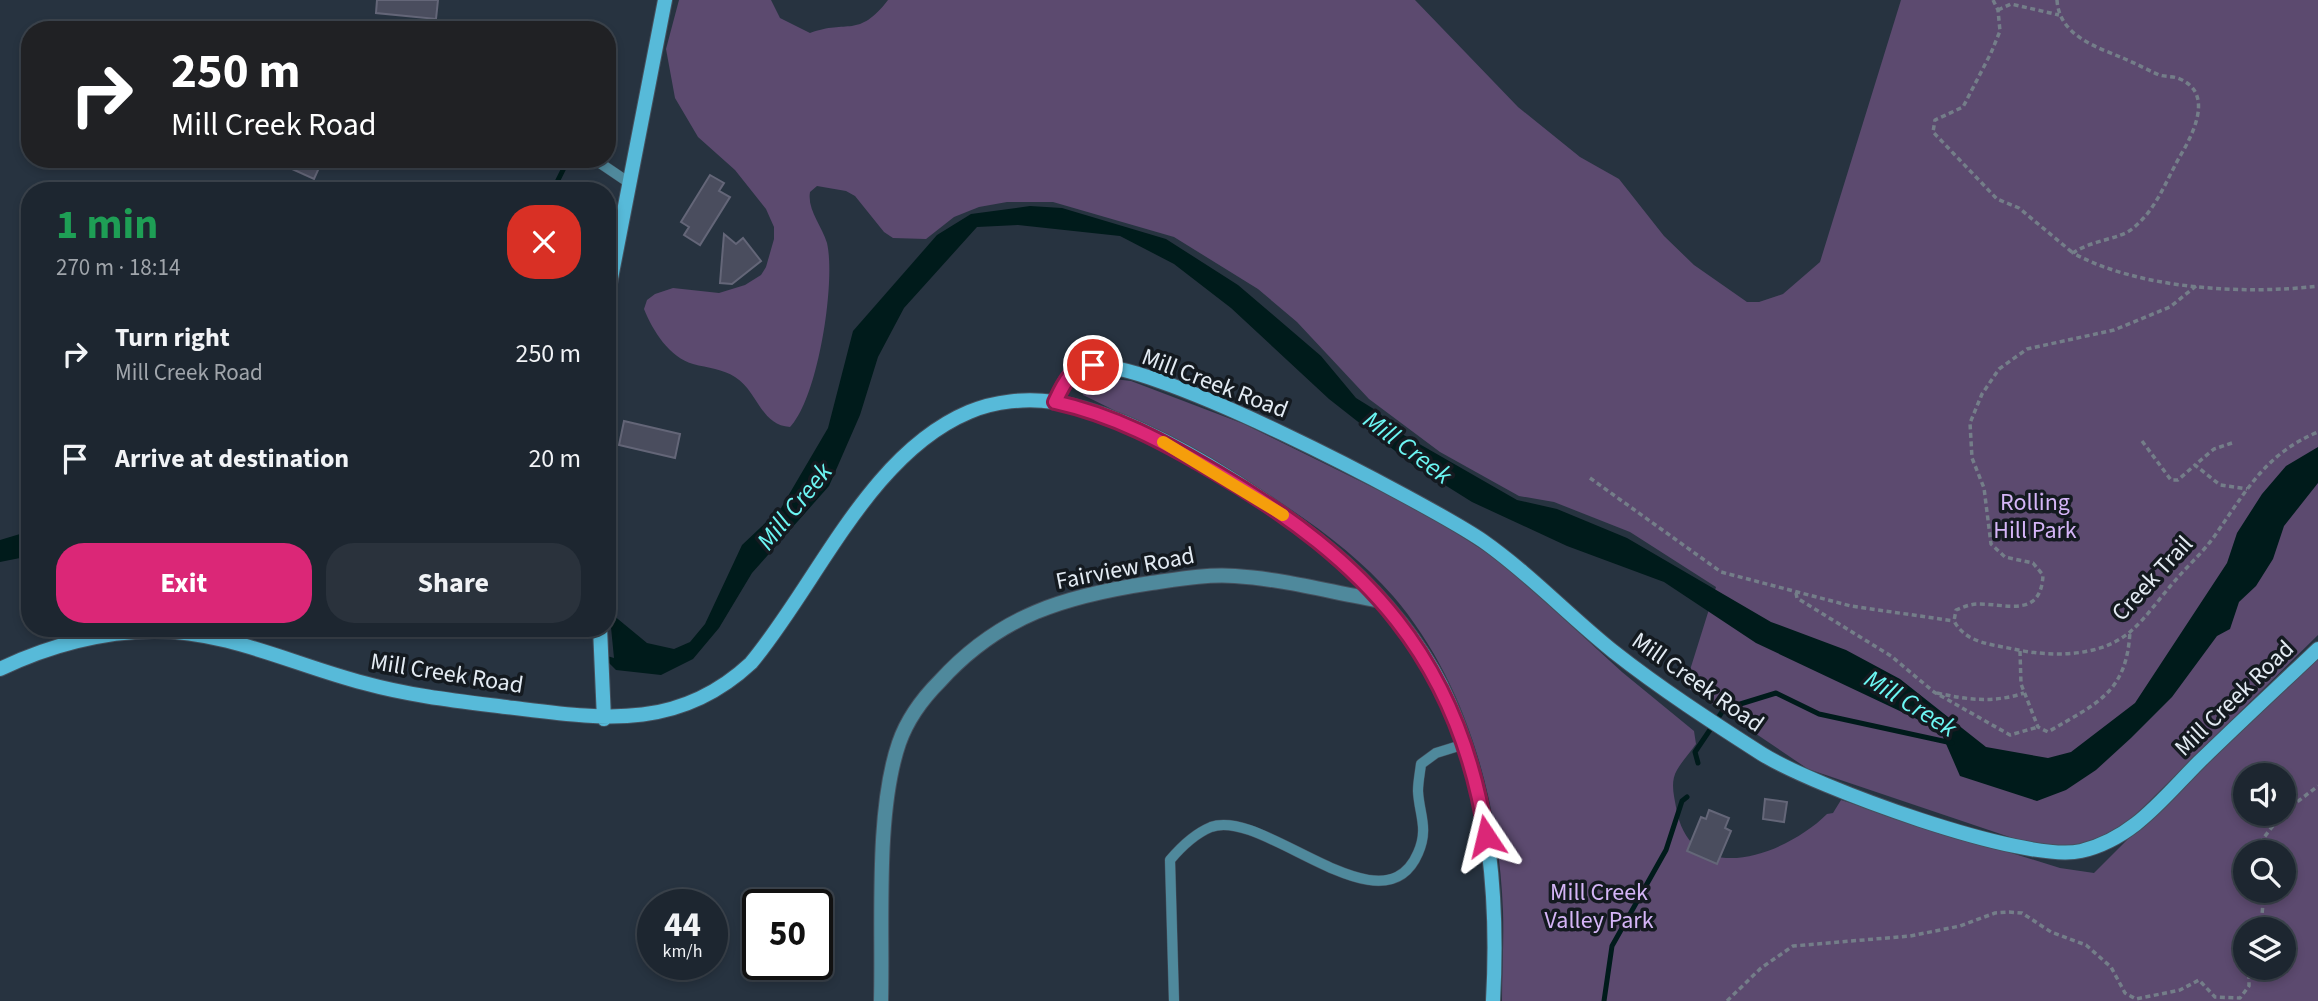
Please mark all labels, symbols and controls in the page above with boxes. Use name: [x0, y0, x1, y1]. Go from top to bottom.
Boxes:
text: 250 m: [171, 37, 300, 107]
icon: right: [56, 49, 147, 140]
text: Mill Creek Road: [171, 102, 377, 148]
text: 1 min: [56, 195, 158, 255]
button: close: [507, 205, 581, 279]
text: 270 m · 18:14: [56, 251, 180, 284]
text: Turn right: [115, 319, 230, 356]
icon: right: [56, 335, 94, 373]
text: 250 m: [515, 335, 581, 372]
pin: [1063, 335, 1123, 395]
street label: Mill Creek Road: [1137, 340, 1293, 427]
icon: arrive: [1074, 346, 1112, 384]
text: Mill Creek Road: [115, 356, 263, 389]
water label: Mill Creek: [1355, 402, 1460, 493]
icon: arrive: [56, 440, 94, 478]
text: Arrive at destination: [115, 440, 349, 477]
text: 20 m: [528, 440, 581, 477]
water label: Mill Creek: [748, 454, 842, 558]
park label: Rolling Hill Park: [1993, 485, 2077, 548]
street label: Creek Trail: [2103, 528, 2201, 629]
street label: Fairview Road: [1053, 538, 1197, 599]
button: Exit: [56, 543, 312, 623]
button: Share: [326, 543, 581, 623]
street label: Mill Creek Road: [1625, 624, 1771, 741]
street label: Mill Creek Road: [2167, 632, 2302, 765]
street label: Mill Creek Road: [368, 644, 526, 703]
water label: Mill Creek: [1857, 660, 1965, 747]
map controls: [2233, 763, 2296, 980]
button: sound: [2233, 763, 2296, 826]
position arrow: [1449, 799, 1523, 873]
button: search: [2233, 840, 2296, 903]
park label: Mill Creek Valley Park: [1544, 875, 1654, 938]
speed limit sign: 50: [742, 889, 833, 980]
text: 44: [664, 900, 701, 950]
button: layers: [2233, 917, 2296, 980]
text: km/h: [663, 939, 702, 964]

